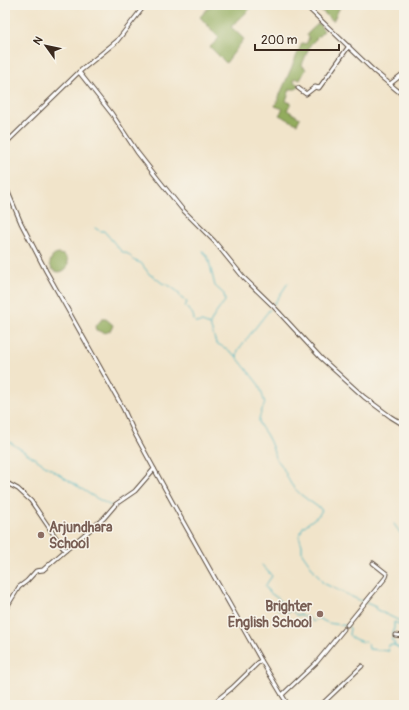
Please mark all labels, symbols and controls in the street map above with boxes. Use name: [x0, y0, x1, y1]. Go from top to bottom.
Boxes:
north arrow: [26, 26, 66, 66]
scale bar: [255, 26, 339, 52]
text: 200 m: [261, 33, 298, 48]
text: N: [31, 34, 46, 47]
place label: Arjundhara School: [49, 519, 113, 552]
marker: Arjundhara School: [36, 530, 46, 540]
place label: Brighter English School: [228, 598, 313, 631]
marker: Brighter English School: [315, 609, 325, 619]

